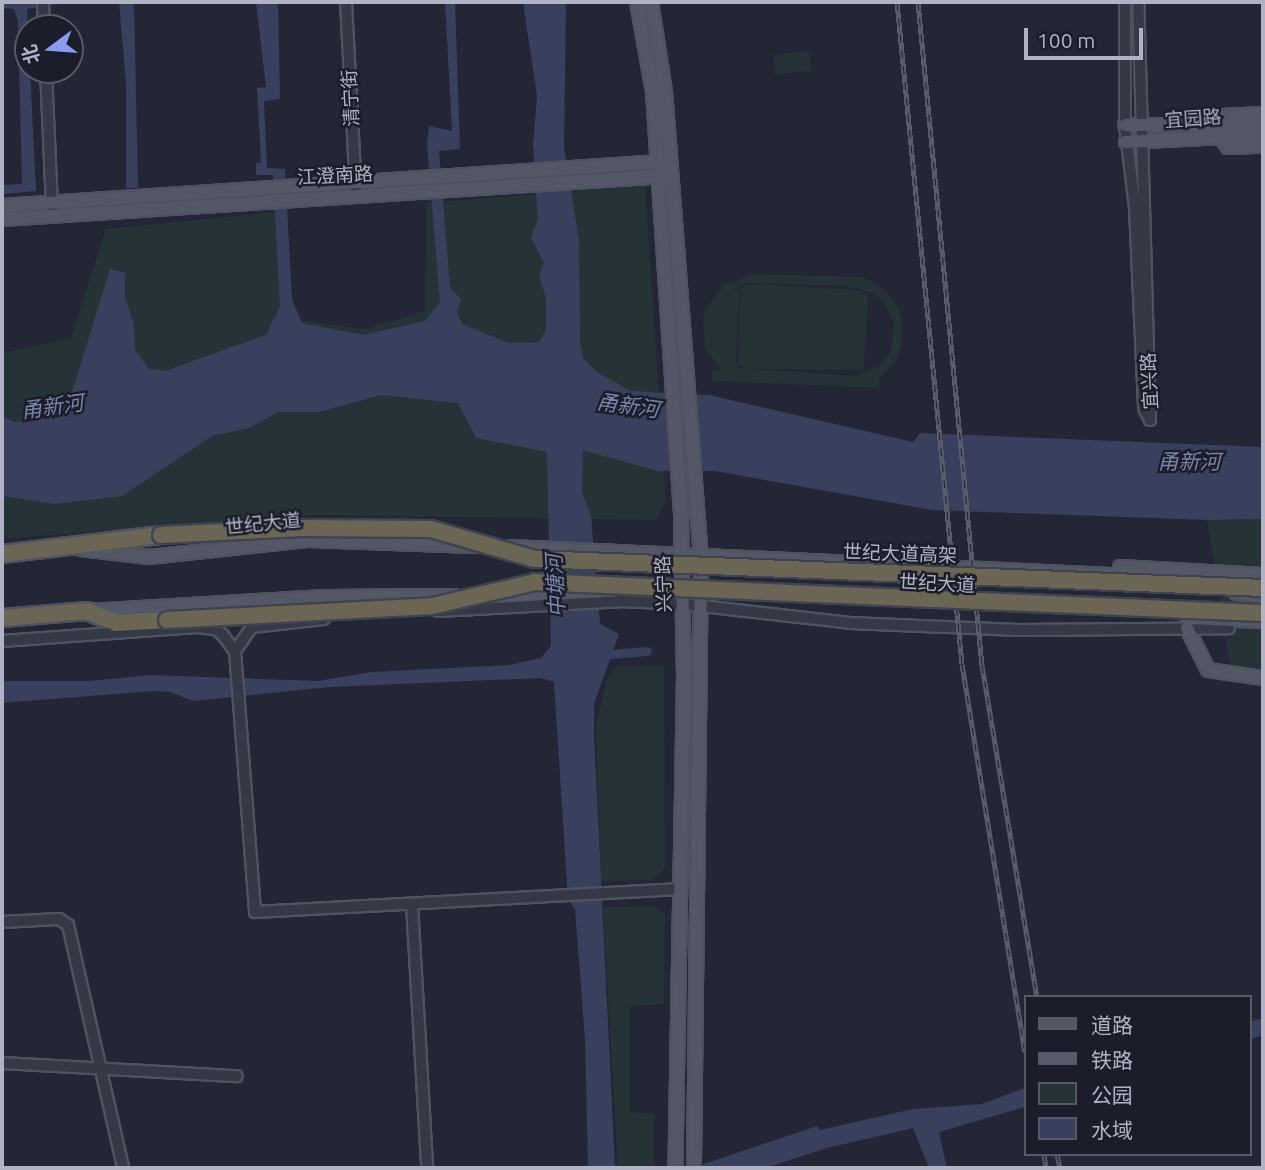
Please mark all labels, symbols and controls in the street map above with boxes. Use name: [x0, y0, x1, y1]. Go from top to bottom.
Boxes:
north arrow: [14, 14, 84, 84]
scale bar: [1027, 14, 1146, 58]
text: 100 m: [1037, 28, 1095, 52]
text: 北: [18, 42, 44, 66]
street label: 清宁街: [338, 69, 364, 127]
street label: 宜园路: [1164, 106, 1222, 132]
street label: 江澄南路: [296, 163, 374, 189]
street label: 宜兴路: [1137, 352, 1163, 410]
water label: 甬新河: [595, 388, 661, 422]
water label: 甬新河: [19, 389, 85, 423]
water label: 甬新河: [1158, 448, 1220, 474]
street label: 世纪大道: [224, 509, 302, 539]
street label: 世纪大道高架: [843, 541, 957, 567]
water label: 中塘河: [541, 554, 569, 618]
street label: 兴宁路: [652, 555, 676, 613]
street label: 世纪大道: [898, 571, 976, 597]
legend: [1024, 995, 1251, 1156]
text: 道路: [1091, 1013, 1133, 1037]
text: 铁路: [1091, 1048, 1133, 1072]
text: 公园: [1091, 1083, 1133, 1107]
text: 水域: [1091, 1118, 1133, 1142]

